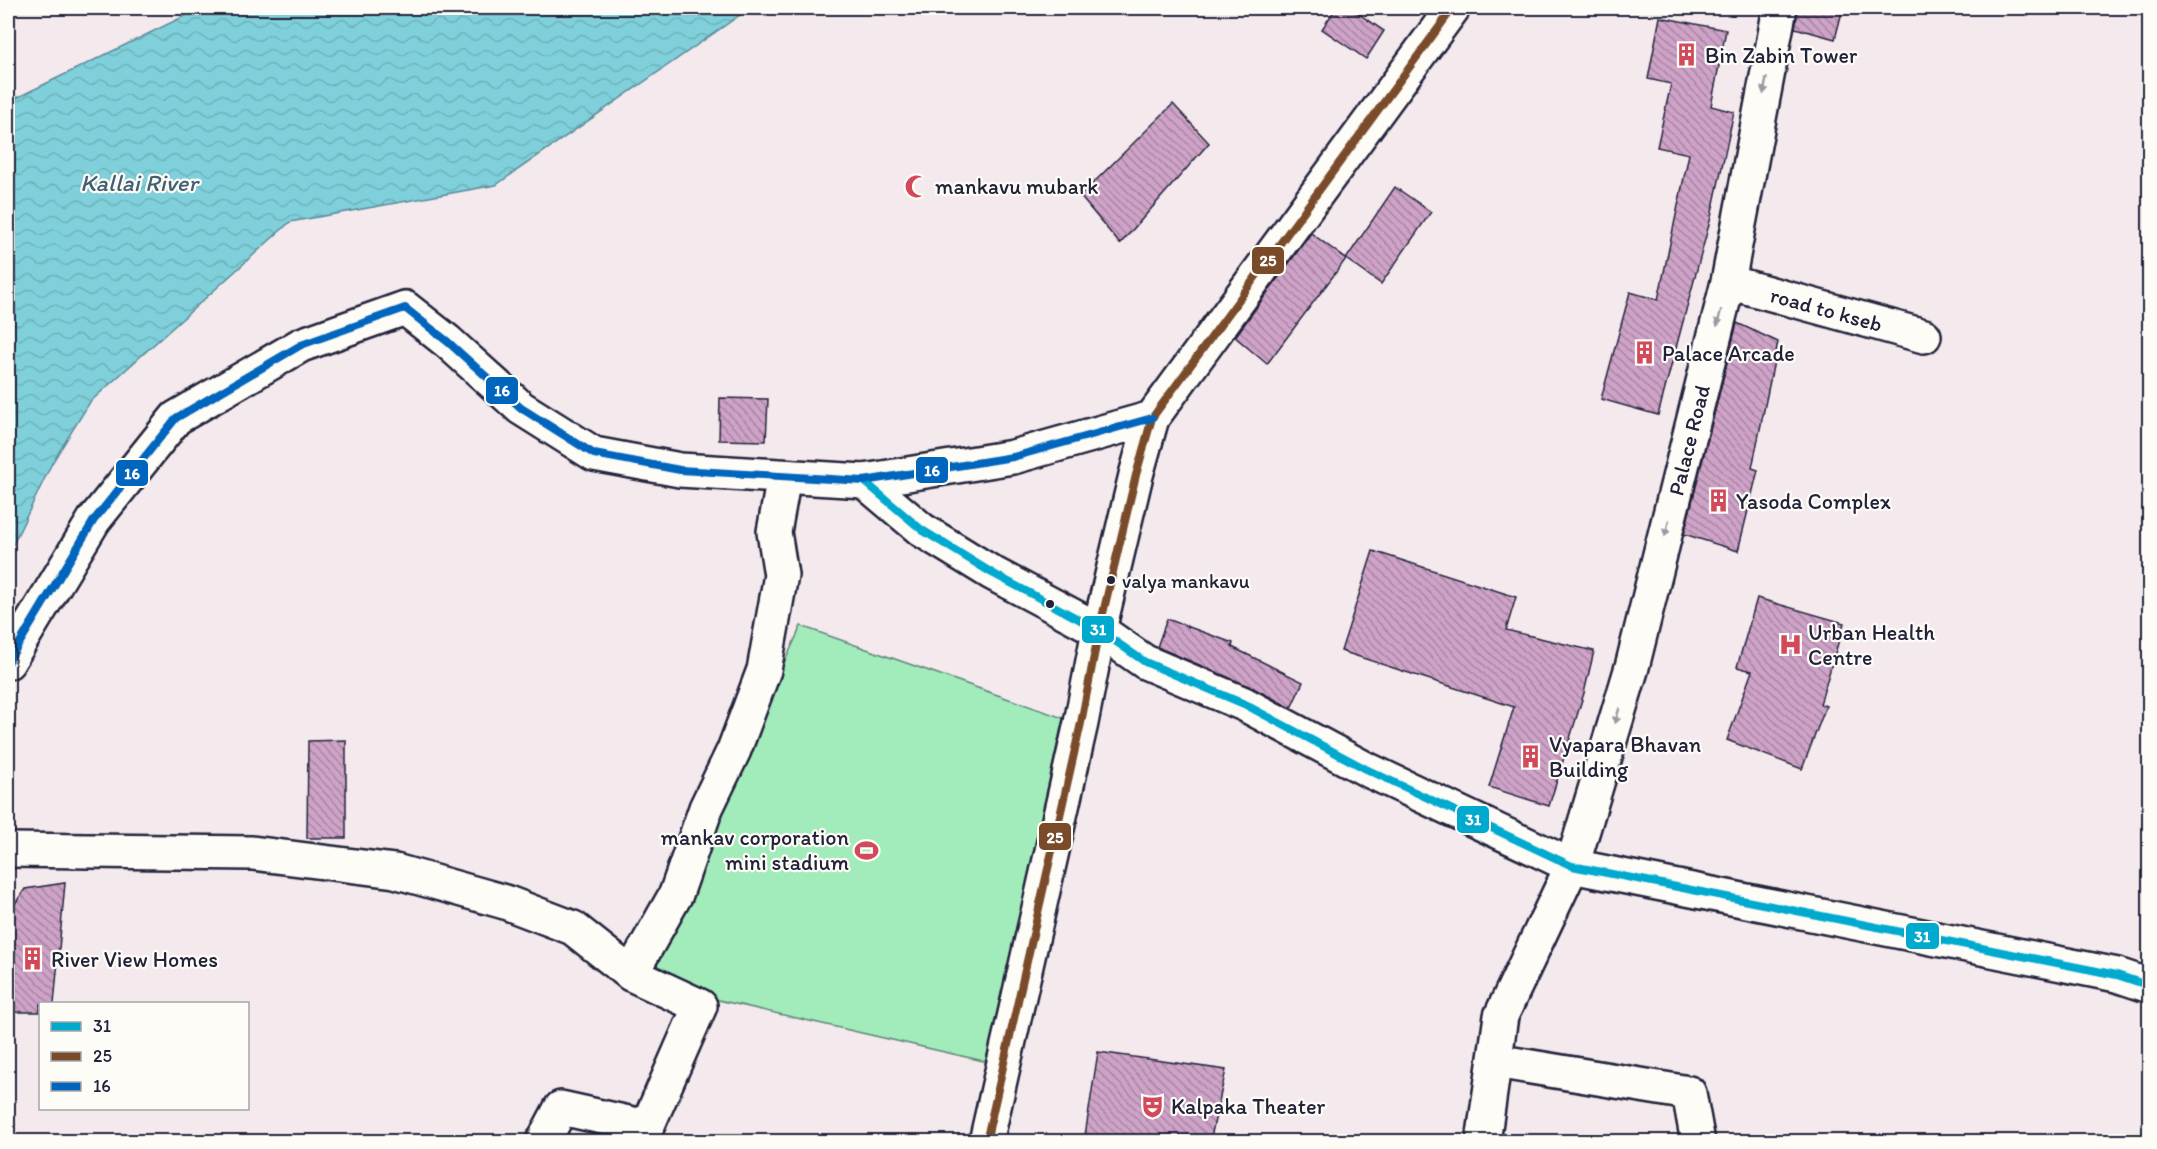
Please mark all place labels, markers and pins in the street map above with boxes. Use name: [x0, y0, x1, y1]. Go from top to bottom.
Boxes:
building icon: Bin Zabin Tower: [1674, 42, 1700, 68]
place label: Bin Zabin Tower: [1705, 42, 1858, 69]
mosque icon: mankavu mubark: [904, 173, 930, 199]
place label: mankavu mubark: [935, 173, 1098, 200]
building icon: Palace Arcade: [1631, 340, 1657, 366]
place label: Palace Arcade: [1662, 340, 1795, 367]
building icon: Yasoda Complex: [1705, 488, 1731, 514]
place label: Yasoda Complex: [1736, 488, 1891, 515]
place label: valya mankavu: [1122, 569, 1250, 593]
marker: valya mankavu: [1105, 574, 1117, 586]
unlabelled marker: [1044, 598, 1056, 610]
place label: Urban Health Centre: [1808, 619, 1935, 671]
hospital icon: Urban Health Centre: [1777, 632, 1803, 658]
place label: Vyapara Bhavan Building: [1549, 731, 1702, 783]
building icon: Vyapara Bhavan Building: [1518, 744, 1544, 770]
place label: mankav corporation mini stadium: [660, 824, 850, 876]
sports icon: mankav corporation mini stadium: [854, 837, 880, 863]
building icon: River View Homes: [20, 946, 46, 972]
place label: River View Homes: [51, 946, 218, 973]
theatre icon: Kalpaka Theater: [1140, 1093, 1166, 1119]
place label: Kalpaka Theater: [1171, 1093, 1325, 1120]

